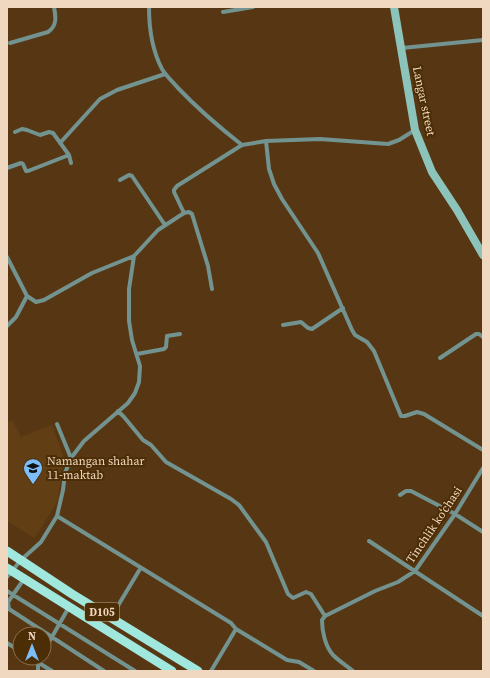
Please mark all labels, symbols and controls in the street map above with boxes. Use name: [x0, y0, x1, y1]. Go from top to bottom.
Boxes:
street label: Langar street: [409, 65, 439, 137]
place label: Namangan shahar 11-maktab: [47, 453, 145, 483]
school or university icon: Namangan shahar 11-maktab: [22, 457, 44, 485]
street label: Tinchlik koʻchasi: [402, 483, 466, 567]
road number: D105: [85, 603, 119, 621]
north arrow: [12, 626, 52, 666]
text: N: [28, 629, 36, 644]

